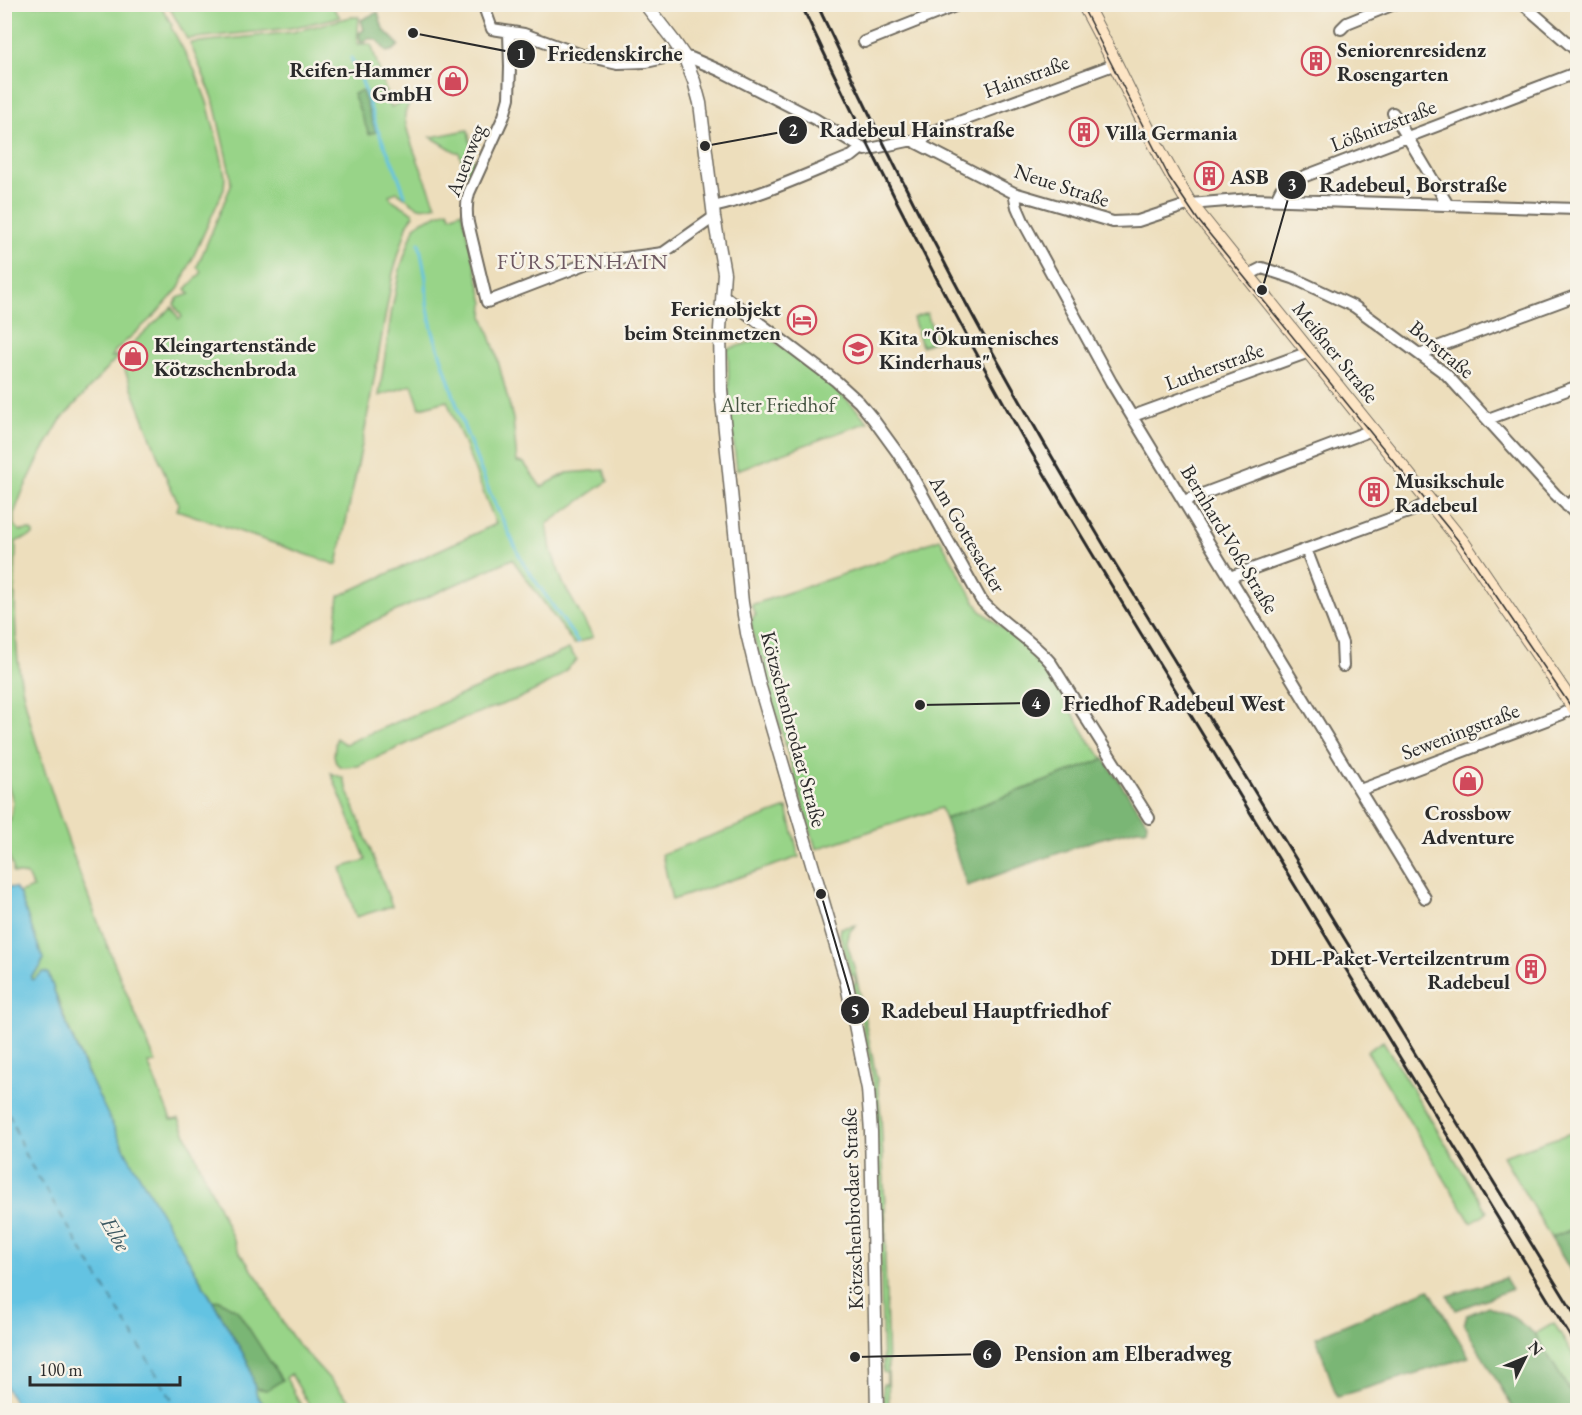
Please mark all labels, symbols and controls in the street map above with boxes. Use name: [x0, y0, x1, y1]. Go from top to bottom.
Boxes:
callout: Friedenskirche: [506, 34, 695, 74]
place label: Seniorenresidenz Rosengarten: [1337, 36, 1486, 87]
text: Friedenskirche: [547, 39, 683, 68]
text: 1: [516, 42, 526, 65]
building icon: Seniorenresidenz Rosengarten: [1300, 45, 1332, 77]
street label: Hainstraße: [979, 48, 1073, 104]
place label: Reifen-Hammer GmbH: [289, 56, 432, 107]
shop icon: Reifen-Hammer GmbH: [437, 65, 469, 97]
street label: Lößnitzstraße: [1326, 92, 1440, 158]
callout: Radebeul Hainstraße: [778, 110, 1027, 150]
text: Radebeul Hainstraße: [820, 115, 1014, 144]
building icon: Villa Germania: [1068, 116, 1100, 148]
text: 2: [788, 118, 798, 141]
street label: Auenweg: [439, 119, 491, 201]
place label: Villa Germania: [1105, 119, 1238, 146]
street label: Neue Straße: [1011, 157, 1113, 213]
building icon: ASB: [1193, 160, 1225, 192]
place label: ASB: [1229, 163, 1269, 190]
callout: Radebeul, Borstraße: [1277, 165, 1519, 205]
text: Radebeul, Borstraße: [1319, 170, 1507, 199]
text: 3: [1287, 173, 1297, 196]
district label: FÜRSTENHAIN: [497, 247, 669, 276]
place label: Ferienobjekt beim Steinmetzen: [624, 295, 781, 346]
street label: Meißner Straße: [1287, 296, 1385, 408]
hotel icon: Ferienobjekt beim Steinmetzen: [786, 304, 818, 336]
street label: Borstraße: [1404, 314, 1480, 384]
place label: Kita "Ökumenisches Kinderhaus": [879, 324, 1058, 375]
place label: Kleingartenstände Kötzschenbroda: [154, 331, 316, 382]
school or university icon: Kita "Ökumenisches Kinderhaus": [842, 333, 874, 365]
street label: Lutherstraße: [1161, 336, 1267, 396]
shop icon: Kleingartenstände Kötzschenbroda: [117, 340, 149, 372]
park label: Alter Friedhof: [720, 391, 838, 418]
street label: Bernhard-Voß-Straße: [1175, 460, 1285, 618]
place label: Musikschule Radebeul: [1395, 467, 1505, 518]
street label: Am Gottesacker: [923, 470, 1012, 597]
building icon: Musikschule Radebeul: [1358, 476, 1390, 508]
street label: Kötzschenbrodaer Straße: [755, 628, 833, 830]
callout: Friedhof Radebeul West: [1021, 683, 1297, 723]
text: Friedhof Radebeul West: [1063, 689, 1286, 718]
text: 4: [1031, 691, 1041, 714]
street label: Seweningstraße: [1397, 696, 1523, 766]
shop icon: Crossbow Adventure: [1452, 765, 1484, 797]
place label: Crossbow Adventure: [1421, 799, 1515, 850]
place label: DHL-Paket-Verteilzentrum Radebeul: [1270, 944, 1510, 995]
building icon: DHL-Paket-Verteilzentrum Radebeul: [1515, 953, 1547, 985]
callout: Radebeul Hauptfriedhof: [840, 990, 1121, 1030]
text: Radebeul Hauptfriedhof: [881, 996, 1112, 1025]
text: 5: [850, 999, 860, 1022]
street label: Kötzschenbrodaer Straße: [835, 1108, 869, 1310]
water label: Elbe: [94, 1210, 138, 1257]
north arrow: [1495, 1328, 1555, 1388]
callout: Pension am Elberadweg: [972, 1334, 1243, 1374]
text: N: [1524, 1336, 1548, 1360]
text: Pension am Elberadweg: [1015, 1339, 1232, 1368]
text: 6: [982, 1342, 992, 1365]
scale bar: [30, 1349, 180, 1387]
text: 100 m: [39, 1358, 83, 1381]

